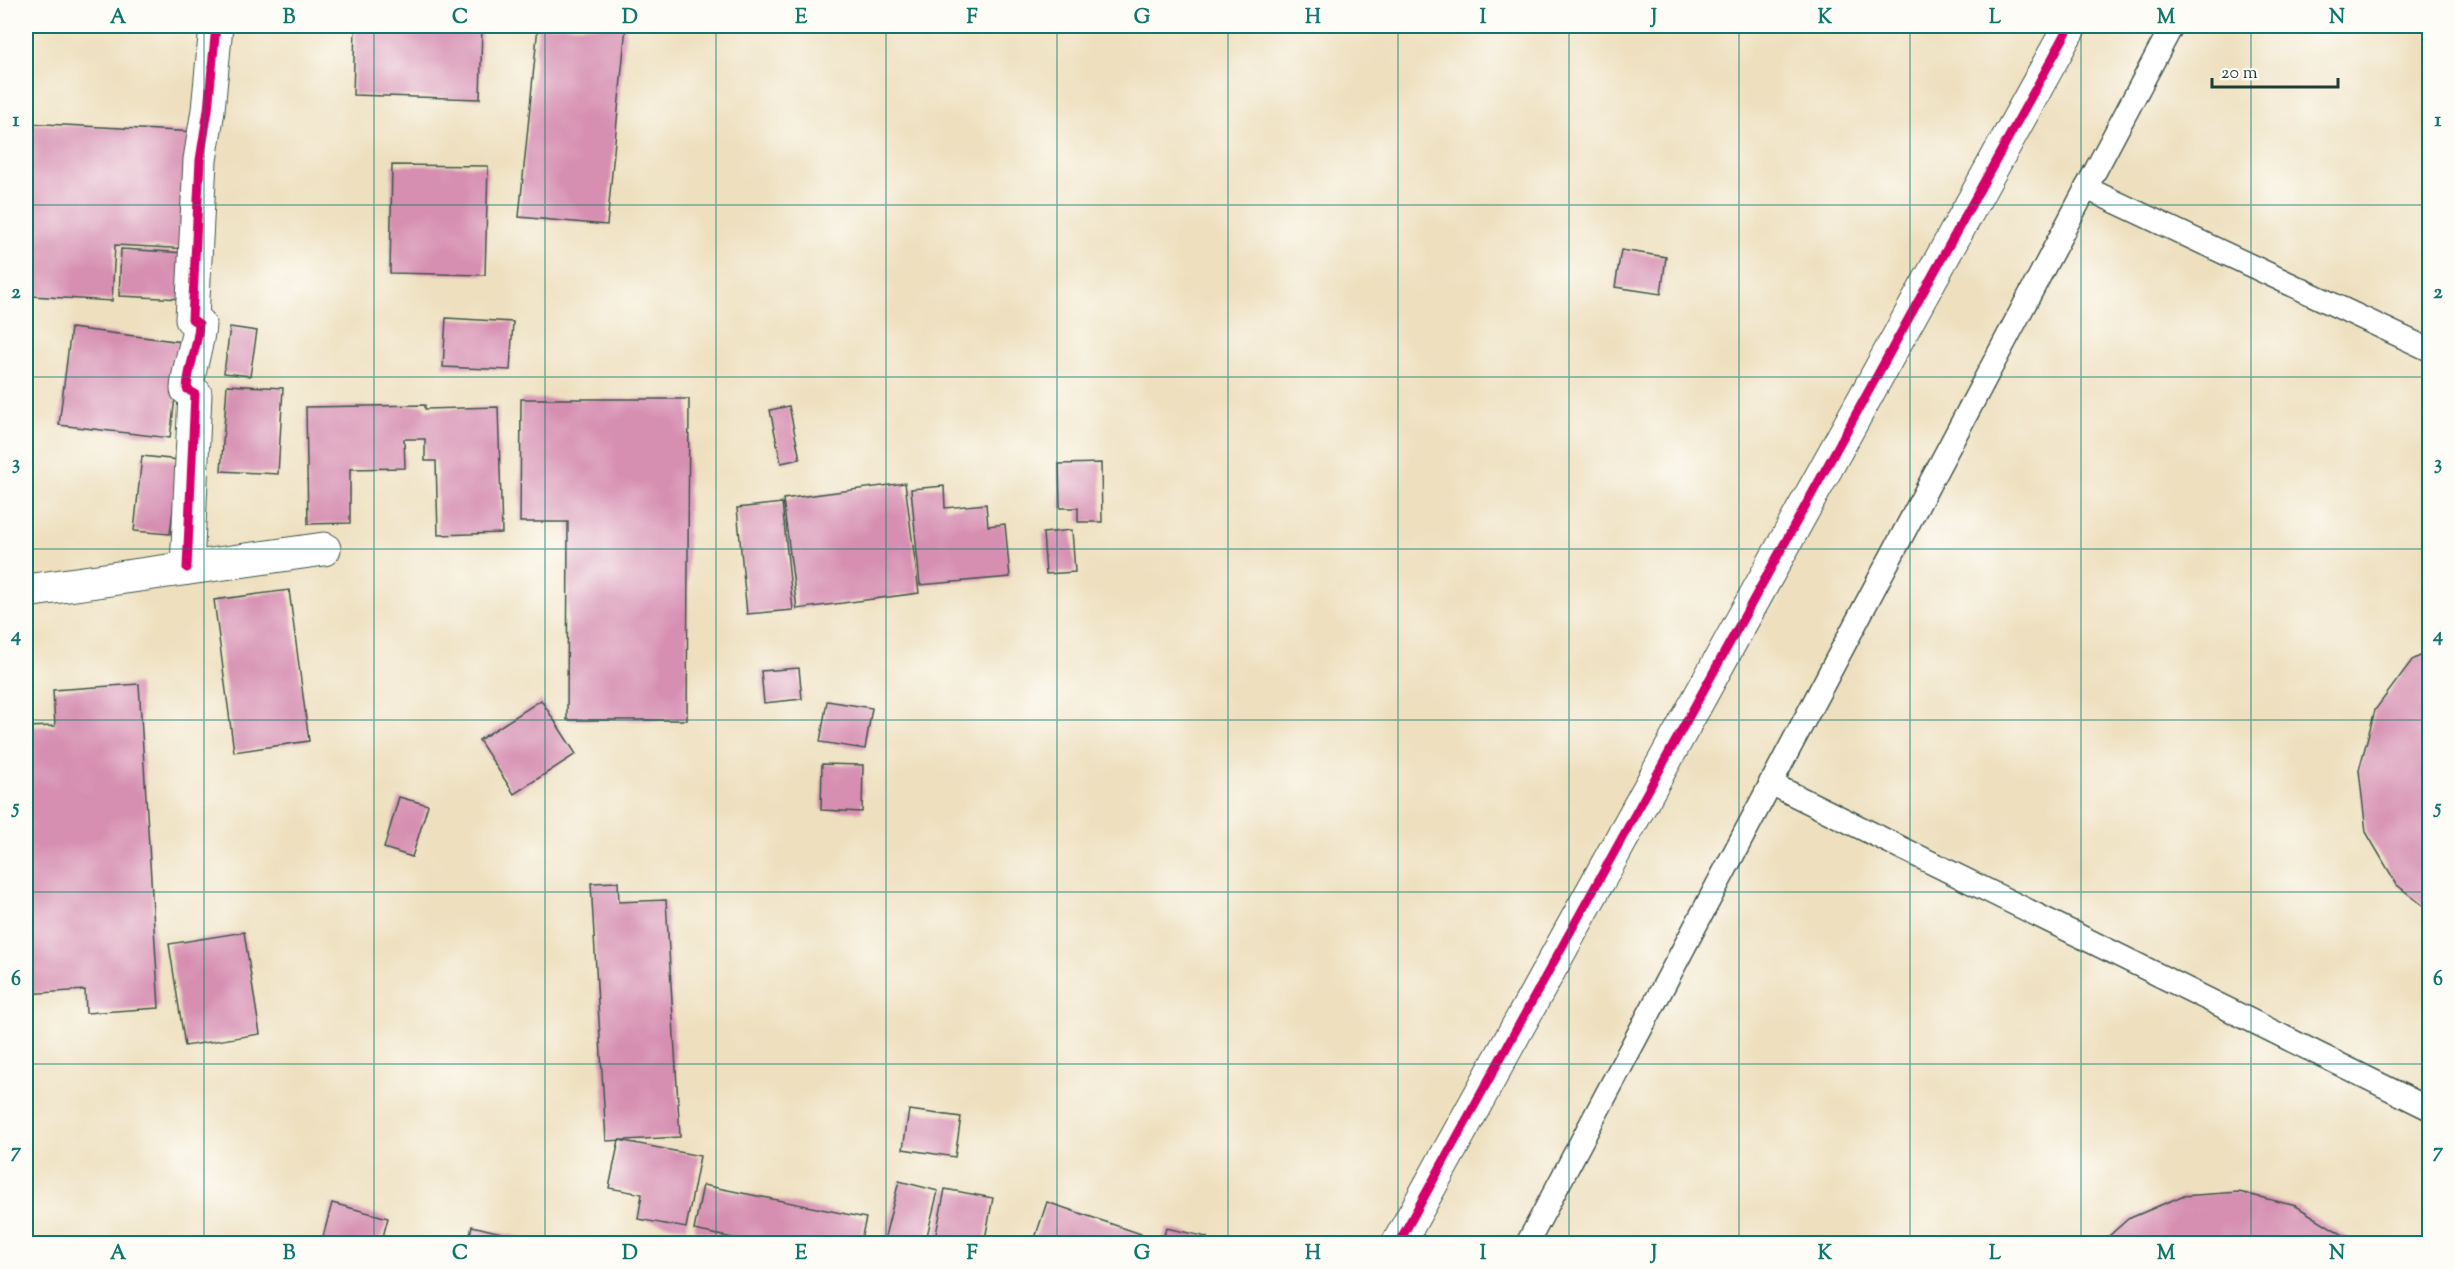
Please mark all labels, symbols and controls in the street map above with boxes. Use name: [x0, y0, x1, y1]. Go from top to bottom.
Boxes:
text: A: [110, 4, 127, 33]
text: B: [283, 4, 296, 33]
text: C: [452, 4, 468, 33]
text: D: [622, 4, 638, 33]
text: E: [795, 4, 808, 33]
text: F: [966, 4, 978, 33]
text: G: [1134, 4, 1151, 33]
text: H: [1305, 4, 1321, 33]
text: I: [1480, 4, 1487, 33]
text: J: [1649, 4, 1657, 33]
text: K: [1818, 4, 1833, 33]
text: L: [1989, 4, 2002, 33]
text: M: [2157, 4, 2176, 33]
text: N: [2329, 4, 2345, 33]
scale bar: [2212, 51, 2338, 89]
text: 20 m: [2221, 61, 2258, 87]
text: 1: [13, 107, 20, 136]
text: 1: [2435, 107, 2442, 136]
text: 2: [11, 279, 21, 308]
text: 2: [2433, 279, 2443, 308]
text: 3: [12, 450, 20, 479]
text: 3: [2434, 450, 2442, 479]
text: 4: [10, 622, 21, 651]
text: 4: [2432, 622, 2443, 651]
text: 5: [11, 794, 20, 823]
text: 5: [2433, 794, 2442, 823]
text: 6: [11, 966, 21, 995]
text: 6: [2433, 966, 2443, 995]
text: 7: [11, 1138, 22, 1167]
text: 7: [2433, 1138, 2444, 1167]
text: A: [110, 1240, 127, 1269]
text: B: [283, 1240, 296, 1269]
text: C: [452, 1240, 468, 1269]
text: D: [622, 1240, 638, 1269]
text: E: [795, 1240, 808, 1269]
text: F: [966, 1240, 978, 1269]
text: G: [1134, 1240, 1151, 1269]
text: H: [1305, 1240, 1321, 1269]
text: I: [1480, 1240, 1487, 1269]
text: J: [1649, 1240, 1657, 1269]
text: K: [1818, 1240, 1833, 1269]
text: L: [1989, 1240, 2002, 1269]
text: M: [2157, 1240, 2176, 1269]
text: N: [2329, 1240, 2345, 1269]

